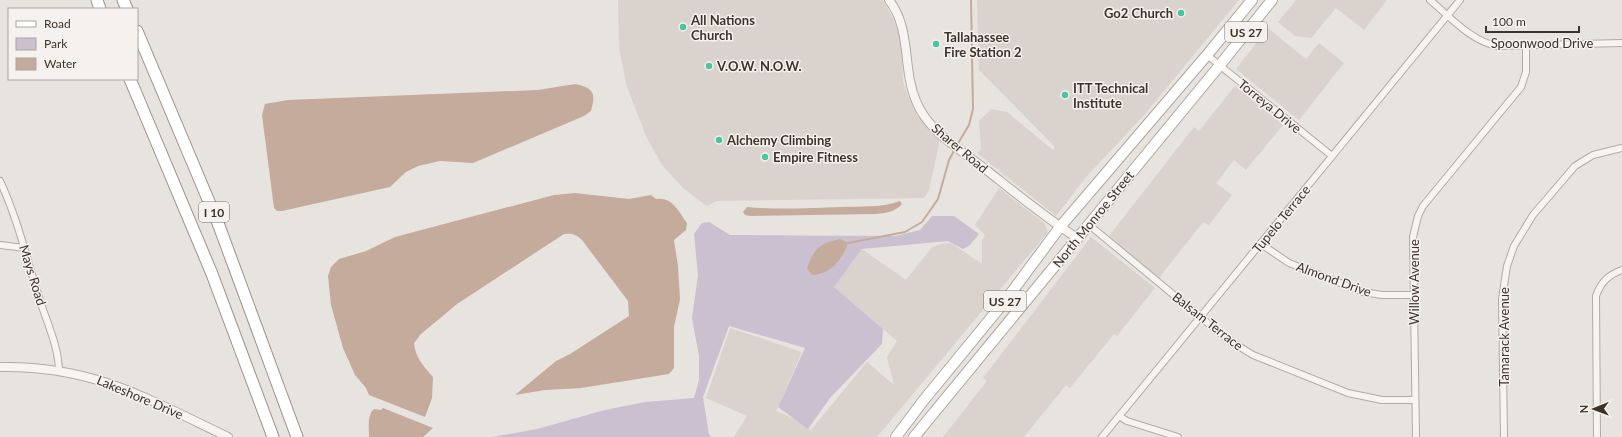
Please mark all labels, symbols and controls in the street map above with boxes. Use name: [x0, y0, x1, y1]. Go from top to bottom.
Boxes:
place label: Go2 Church: [1104, 5, 1173, 21]
legend: [8, 8, 138, 80]
marker: Go2 Church: [1176, 8, 1186, 18]
scale bar: [1486, 8, 1579, 34]
place label: All Nations Church: [690, 12, 755, 43]
text: 100 m: [1492, 14, 1526, 29]
text: Road: [44, 16, 71, 31]
marker: All Nations Church: [678, 22, 688, 32]
road number: US 27: [1225, 22, 1267, 42]
place label: Tallahassee Fire Station 2: [944, 29, 1021, 60]
street label: Spoonwood Drive: [1491, 35, 1593, 51]
text: Park: [44, 36, 68, 51]
marker: Tallahassee Fire Station 2: [931, 39, 941, 49]
text: Water: [44, 56, 77, 71]
place label: V.O.W. N.O.W.: [716, 58, 802, 74]
marker: V.O.W. N.O.W.: [704, 61, 714, 71]
street label: Torreya Drive: [1235, 76, 1305, 136]
place label: ITT Technical Institute: [1073, 80, 1148, 111]
marker: ITT Technical Institute: [1060, 90, 1070, 100]
street label: Sharer Road: [929, 120, 991, 176]
place label: Alchemy Climbing: [726, 132, 831, 148]
marker: Alchemy Climbing: [714, 135, 724, 145]
place label: Empire Fitness: [773, 149, 858, 165]
marker: Empire Fitness: [760, 152, 770, 162]
street label: North Monroe Street: [1049, 167, 1137, 271]
street label: Tupelo Terrace: [1249, 182, 1313, 256]
road number: I 10: [199, 202, 229, 222]
street label: Willow Avenue: [1406, 239, 1422, 325]
street label: Mays Road: [16, 243, 50, 307]
street label: Almond Drive: [1294, 258, 1374, 300]
street label: Tamarack Avenue: [1496, 287, 1512, 387]
street label: Balsam Terrace: [1169, 288, 1247, 354]
road number: US 27: [984, 291, 1026, 311]
street label: Lakeshore Drive: [94, 372, 186, 422]
north arrow: [1574, 389, 1614, 429]
text: N: [1577, 405, 1590, 414]

